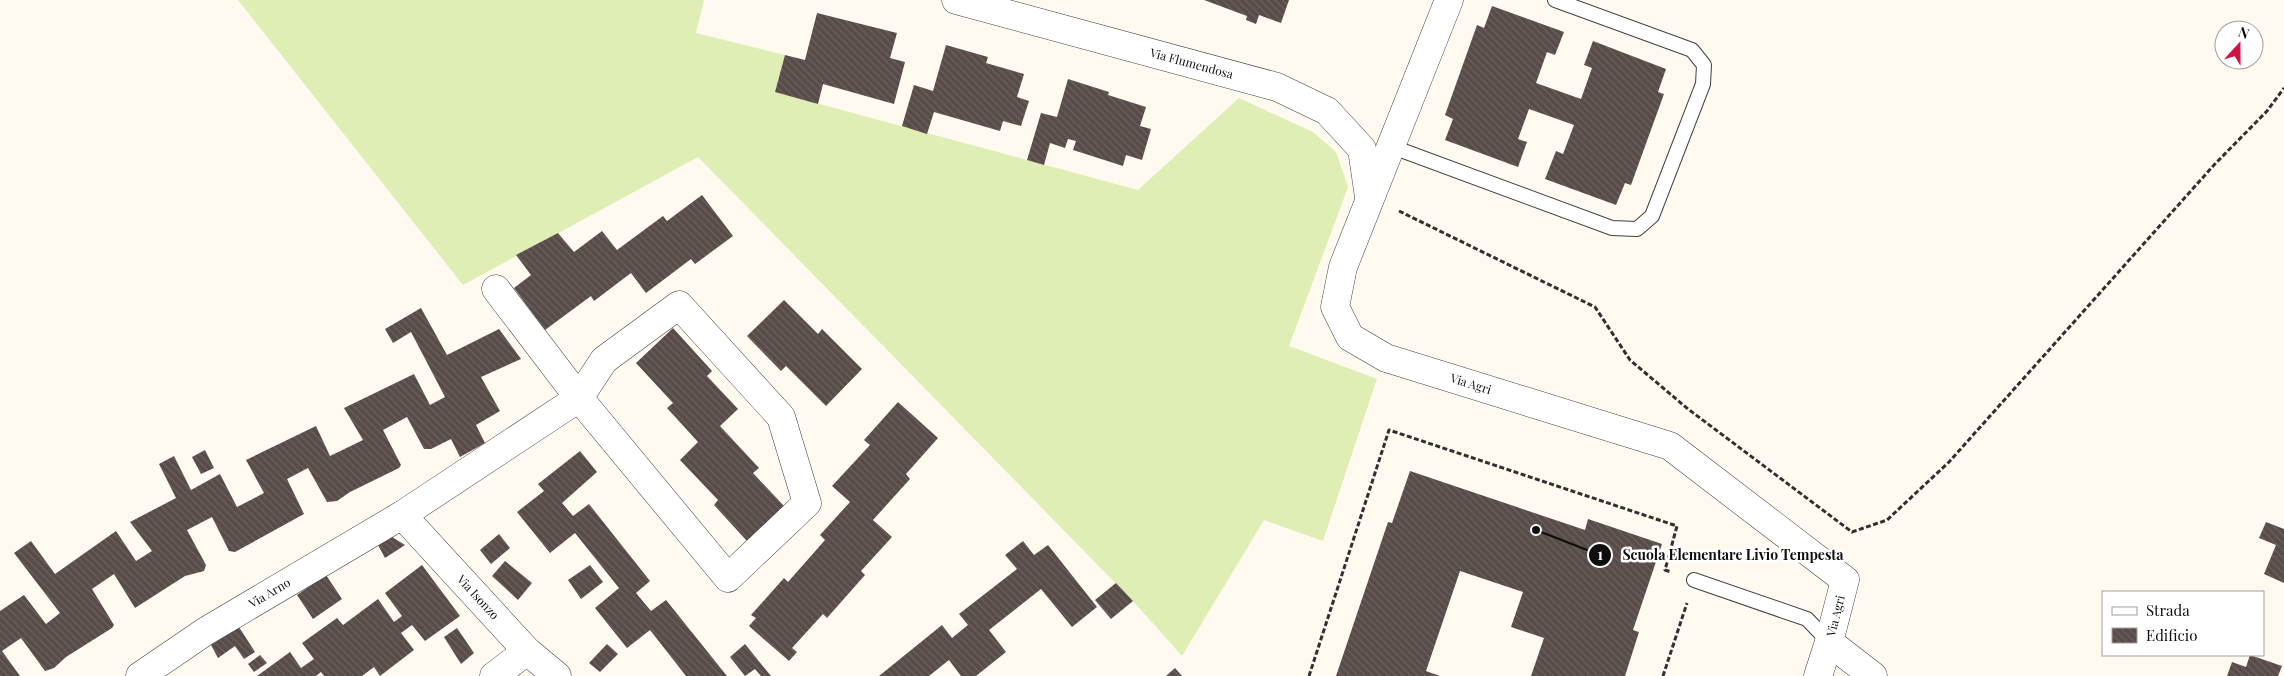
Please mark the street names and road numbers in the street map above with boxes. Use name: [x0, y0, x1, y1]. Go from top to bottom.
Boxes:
street label: Via Flumendosa: [1147, 44, 1235, 82]
street label: Via Agri: [1448, 369, 1494, 397]
street label: Via Isonzo: [453, 570, 503, 623]
street label: Via Arno: [245, 574, 293, 611]
street label: Via Agri: [1822, 593, 1848, 639]

